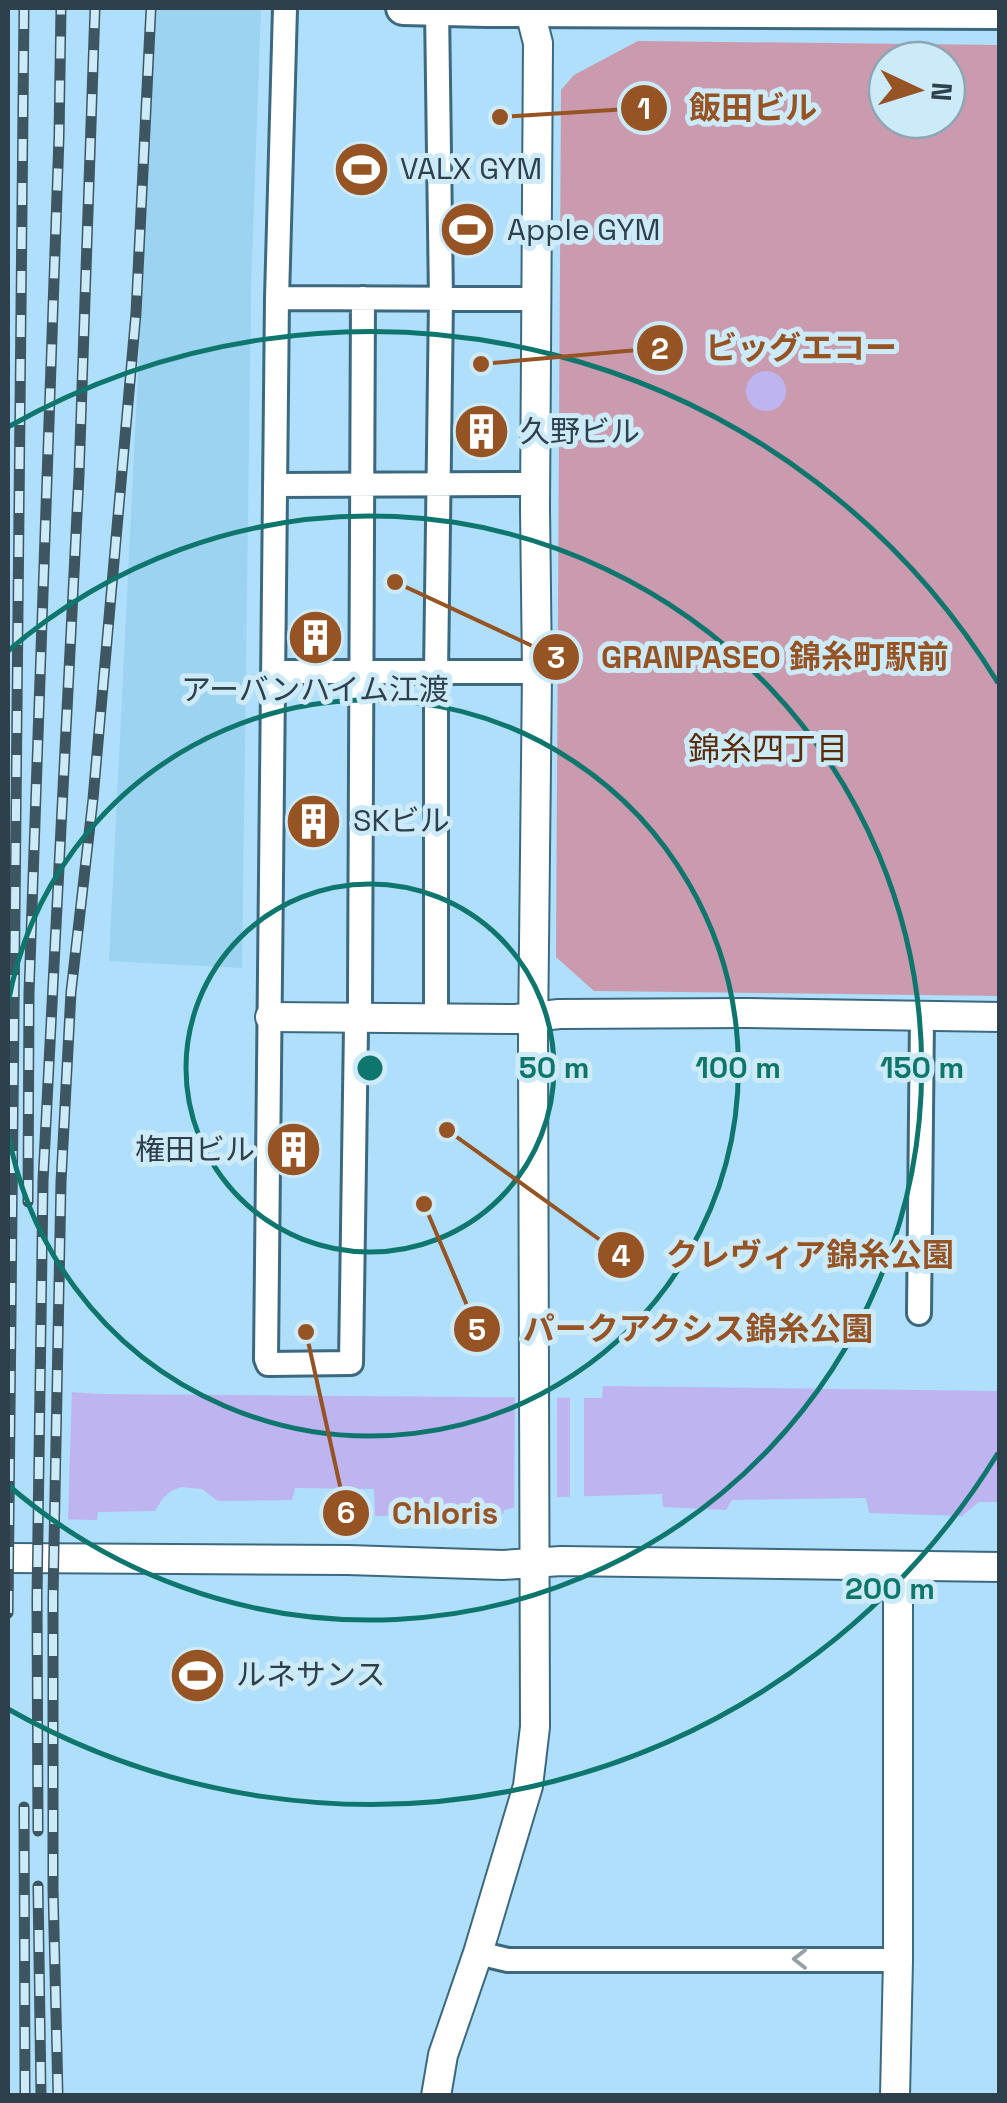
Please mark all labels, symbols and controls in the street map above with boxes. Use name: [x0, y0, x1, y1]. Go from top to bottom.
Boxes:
north arrow: [867, 40, 967, 140]
callout: 飯田ビル: [619, 77, 837, 139]
text: N: [923, 81, 961, 102]
text: 飯田ビル: [689, 88, 817, 128]
text: 1: [637, 89, 651, 128]
sports icon: VALX GYM: [331, 139, 391, 199]
place label: VALX GYM: [400, 149, 542, 188]
sports icon: Apple GYM: [438, 200, 498, 260]
place label: Apple GYM: [507, 210, 660, 249]
callout: ビッグエコー: [635, 317, 917, 379]
text: ビッグエコー: [705, 328, 897, 368]
text: 2: [651, 329, 669, 368]
building icon: 久野ビル: [451, 402, 511, 462]
place label: 久野ビル: [520, 412, 640, 451]
building icon: アーバンハイム江渡: [285, 607, 345, 667]
callout: GRANPASEO 錦糸町駅前: [531, 626, 969, 688]
text: GRANPASEO 錦糸町駅前: [601, 637, 949, 677]
text: 3: [547, 638, 565, 677]
place label: アーバンハイム江渡: [181, 670, 449, 709]
district label: 錦糸四丁目: [688, 729, 848, 769]
building icon: SKビル: [284, 791, 344, 851]
place label: SKビル: [353, 801, 450, 840]
text: 50 m: [519, 1048, 589, 1087]
text: 100 m: [695, 1048, 781, 1087]
text: 150 m: [880, 1048, 964, 1087]
centre of rings: [352, 1050, 388, 1086]
building icon: 権田ビル: [264, 1120, 324, 1180]
place label: 権田ビル: [135, 1130, 255, 1169]
callout: クレヴィア錦糸公園: [596, 1224, 974, 1286]
text: クレヴィア錦糸公園: [666, 1235, 954, 1275]
text: 4: [611, 1236, 631, 1275]
callout: パークアクシス錦糸公園: [452, 1298, 894, 1360]
text: パークアクシス錦糸公園: [523, 1309, 873, 1349]
text: 5: [468, 1310, 486, 1349]
callout: Chloris: [321, 1482, 518, 1544]
text: 6: [337, 1493, 355, 1532]
text: Chloris: [392, 1493, 498, 1533]
text: 200 m: [845, 1569, 935, 1608]
sports icon: ルネサンス: [167, 1645, 227, 1705]
place label: ルネサンス: [236, 1655, 385, 1694]
one-way arrow: [792, 1948, 808, 1970]

